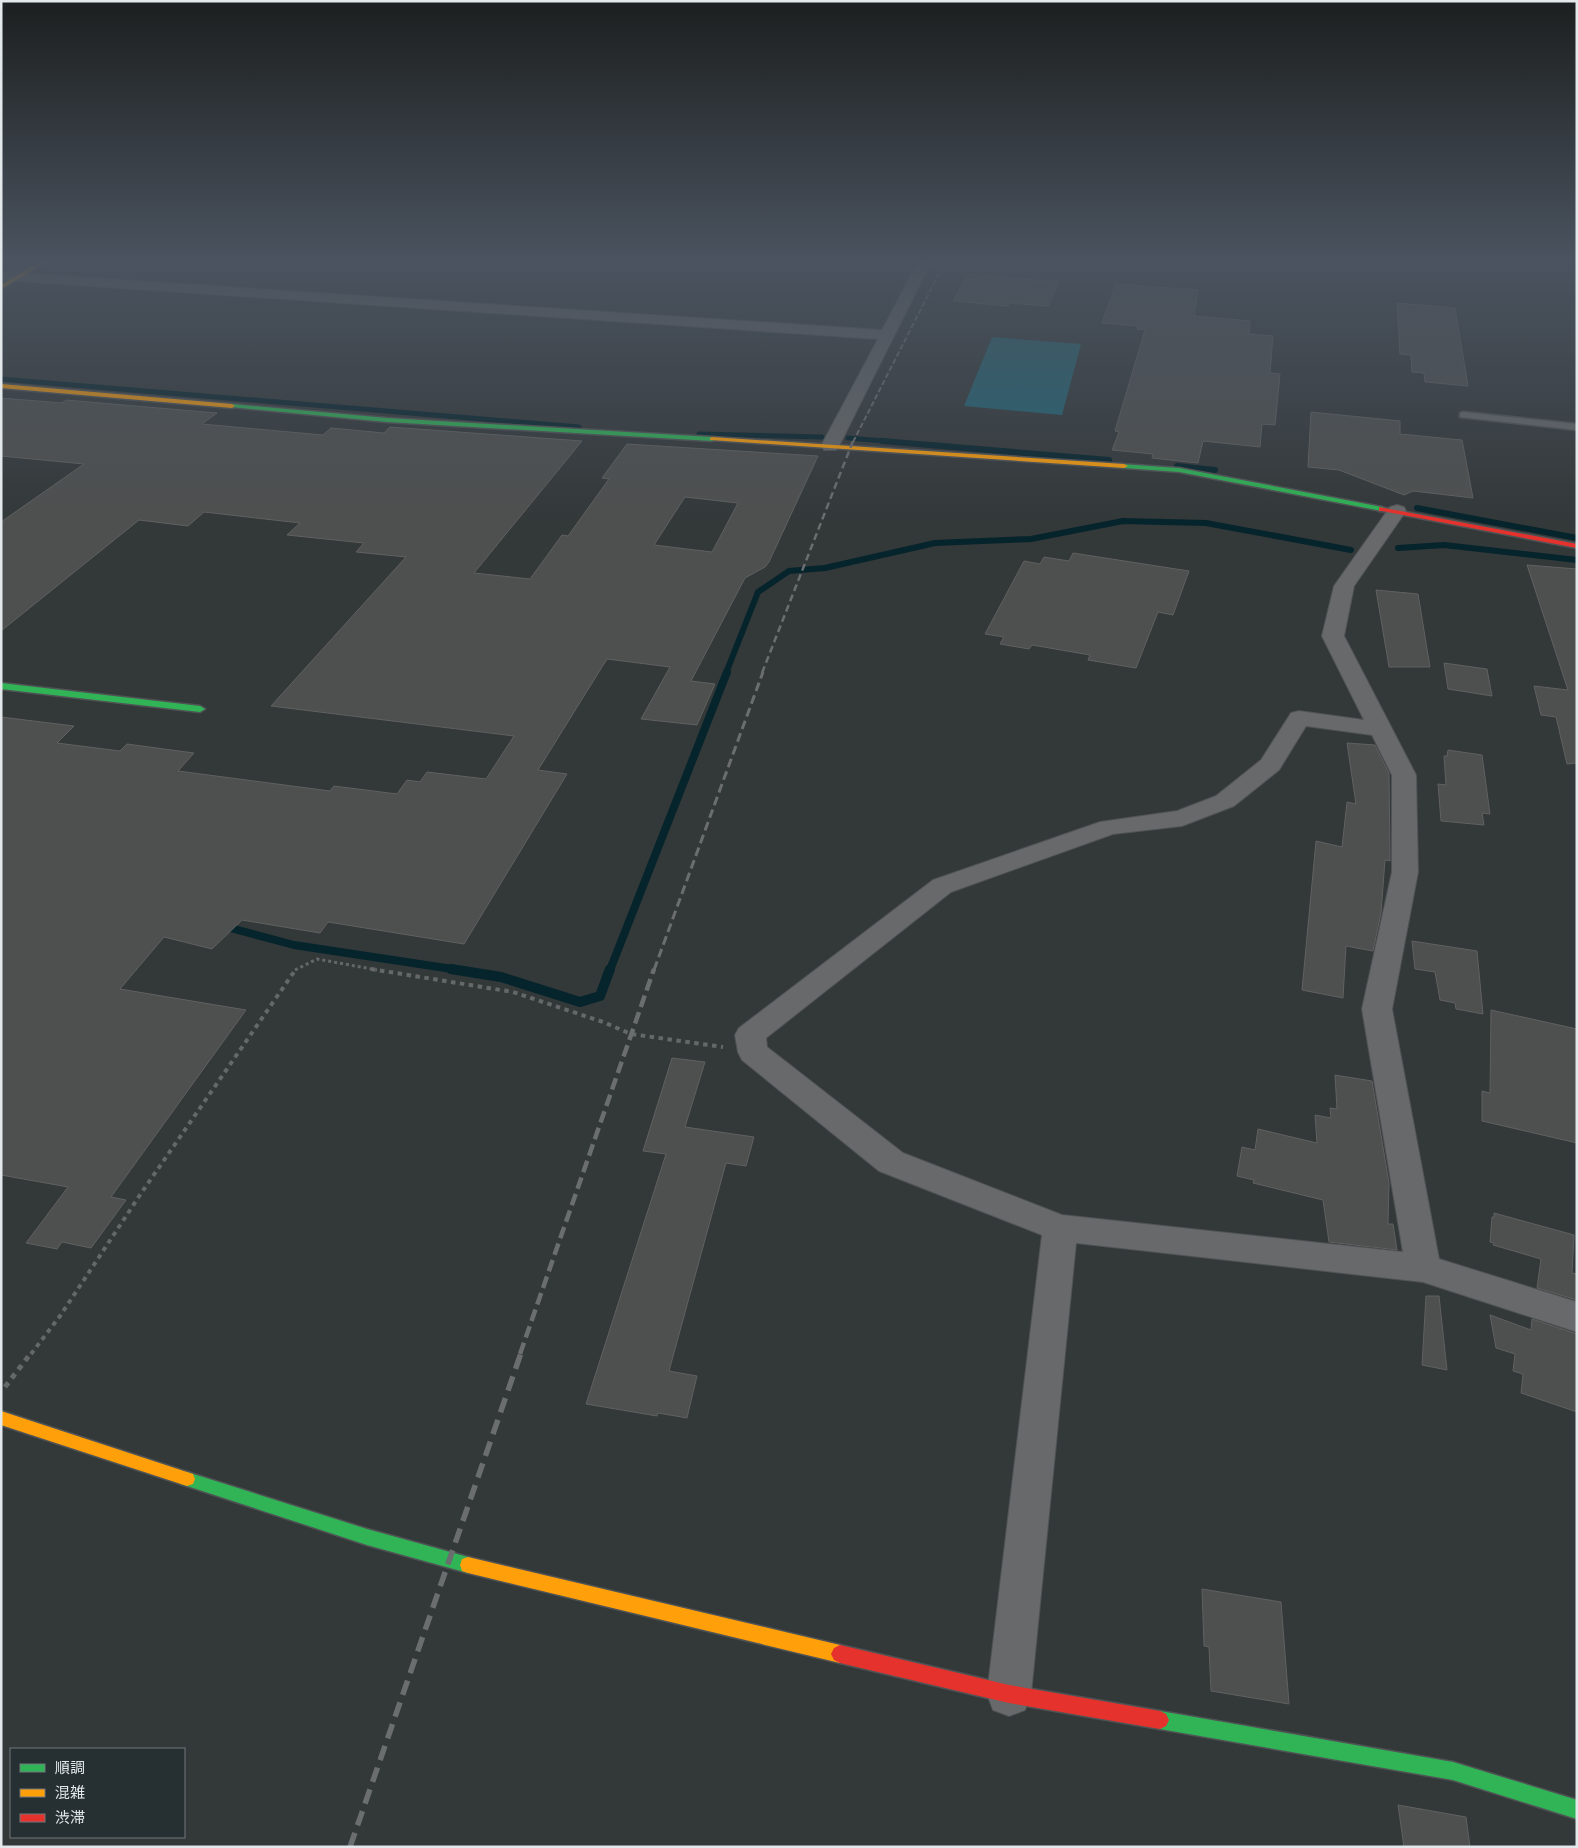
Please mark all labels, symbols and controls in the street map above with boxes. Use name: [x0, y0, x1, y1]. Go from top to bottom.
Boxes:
legend: [10, 1748, 185, 1838]
text: 順調: [55, 1759, 85, 1777]
text: 混雑: [55, 1784, 85, 1802]
text: 渋滞: [55, 1809, 85, 1827]

